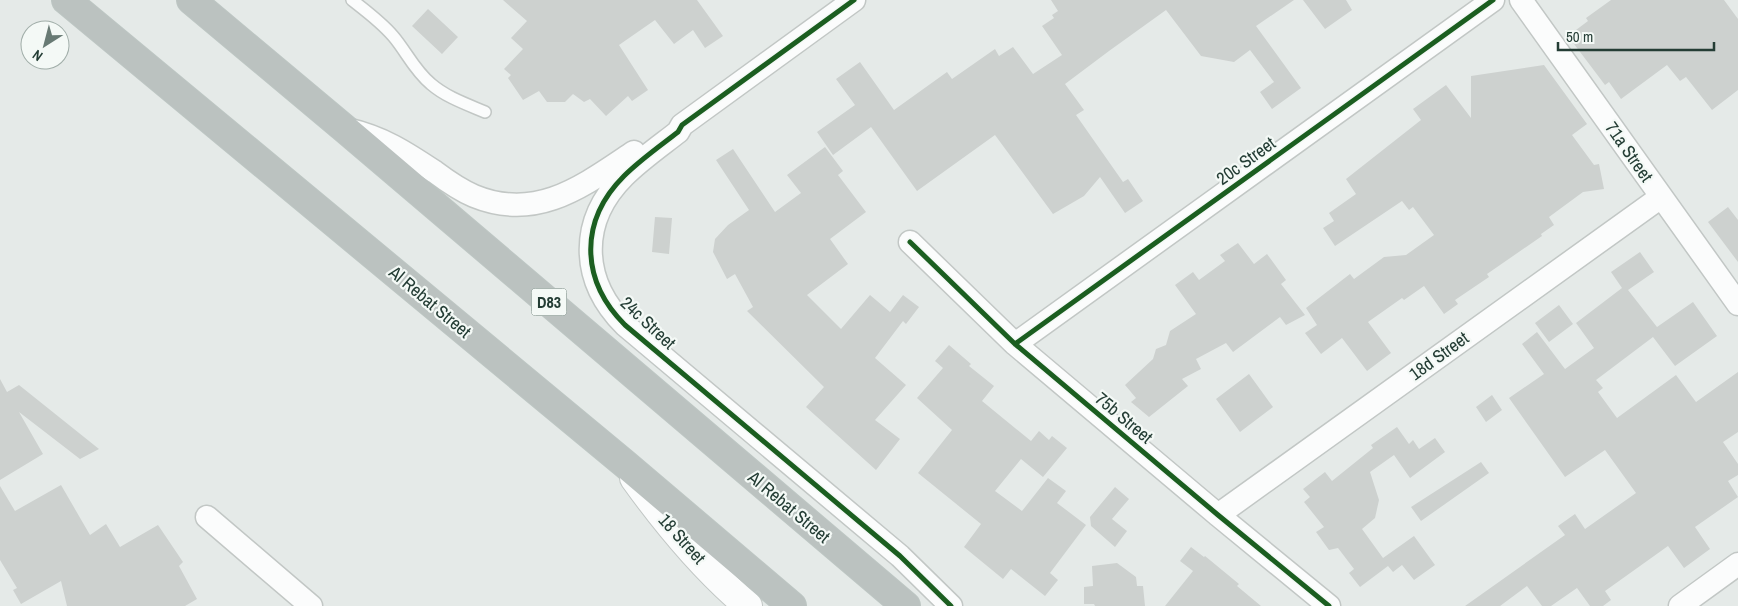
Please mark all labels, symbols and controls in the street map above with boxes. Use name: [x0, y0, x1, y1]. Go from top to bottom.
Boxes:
north arrow: [20, 20, 70, 70]
scale bar: [1558, 20, 1714, 52]
text: 50 m: [1566, 26, 1593, 47]
text: N: [29, 46, 46, 65]
street label: 71a Street: [1600, 117, 1659, 187]
street label: 20c Street: [1211, 131, 1280, 190]
street label: Al Rebat Street: [383, 259, 477, 343]
road number: D83: [532, 288, 566, 316]
street label: 24c Street: [615, 291, 681, 355]
street label: 18d Street: [1404, 325, 1474, 386]
street label: 75b Street: [1090, 386, 1158, 449]
street label: Al Rebat Street: [742, 464, 836, 548]
street label: 18 Street: [653, 508, 712, 569]

